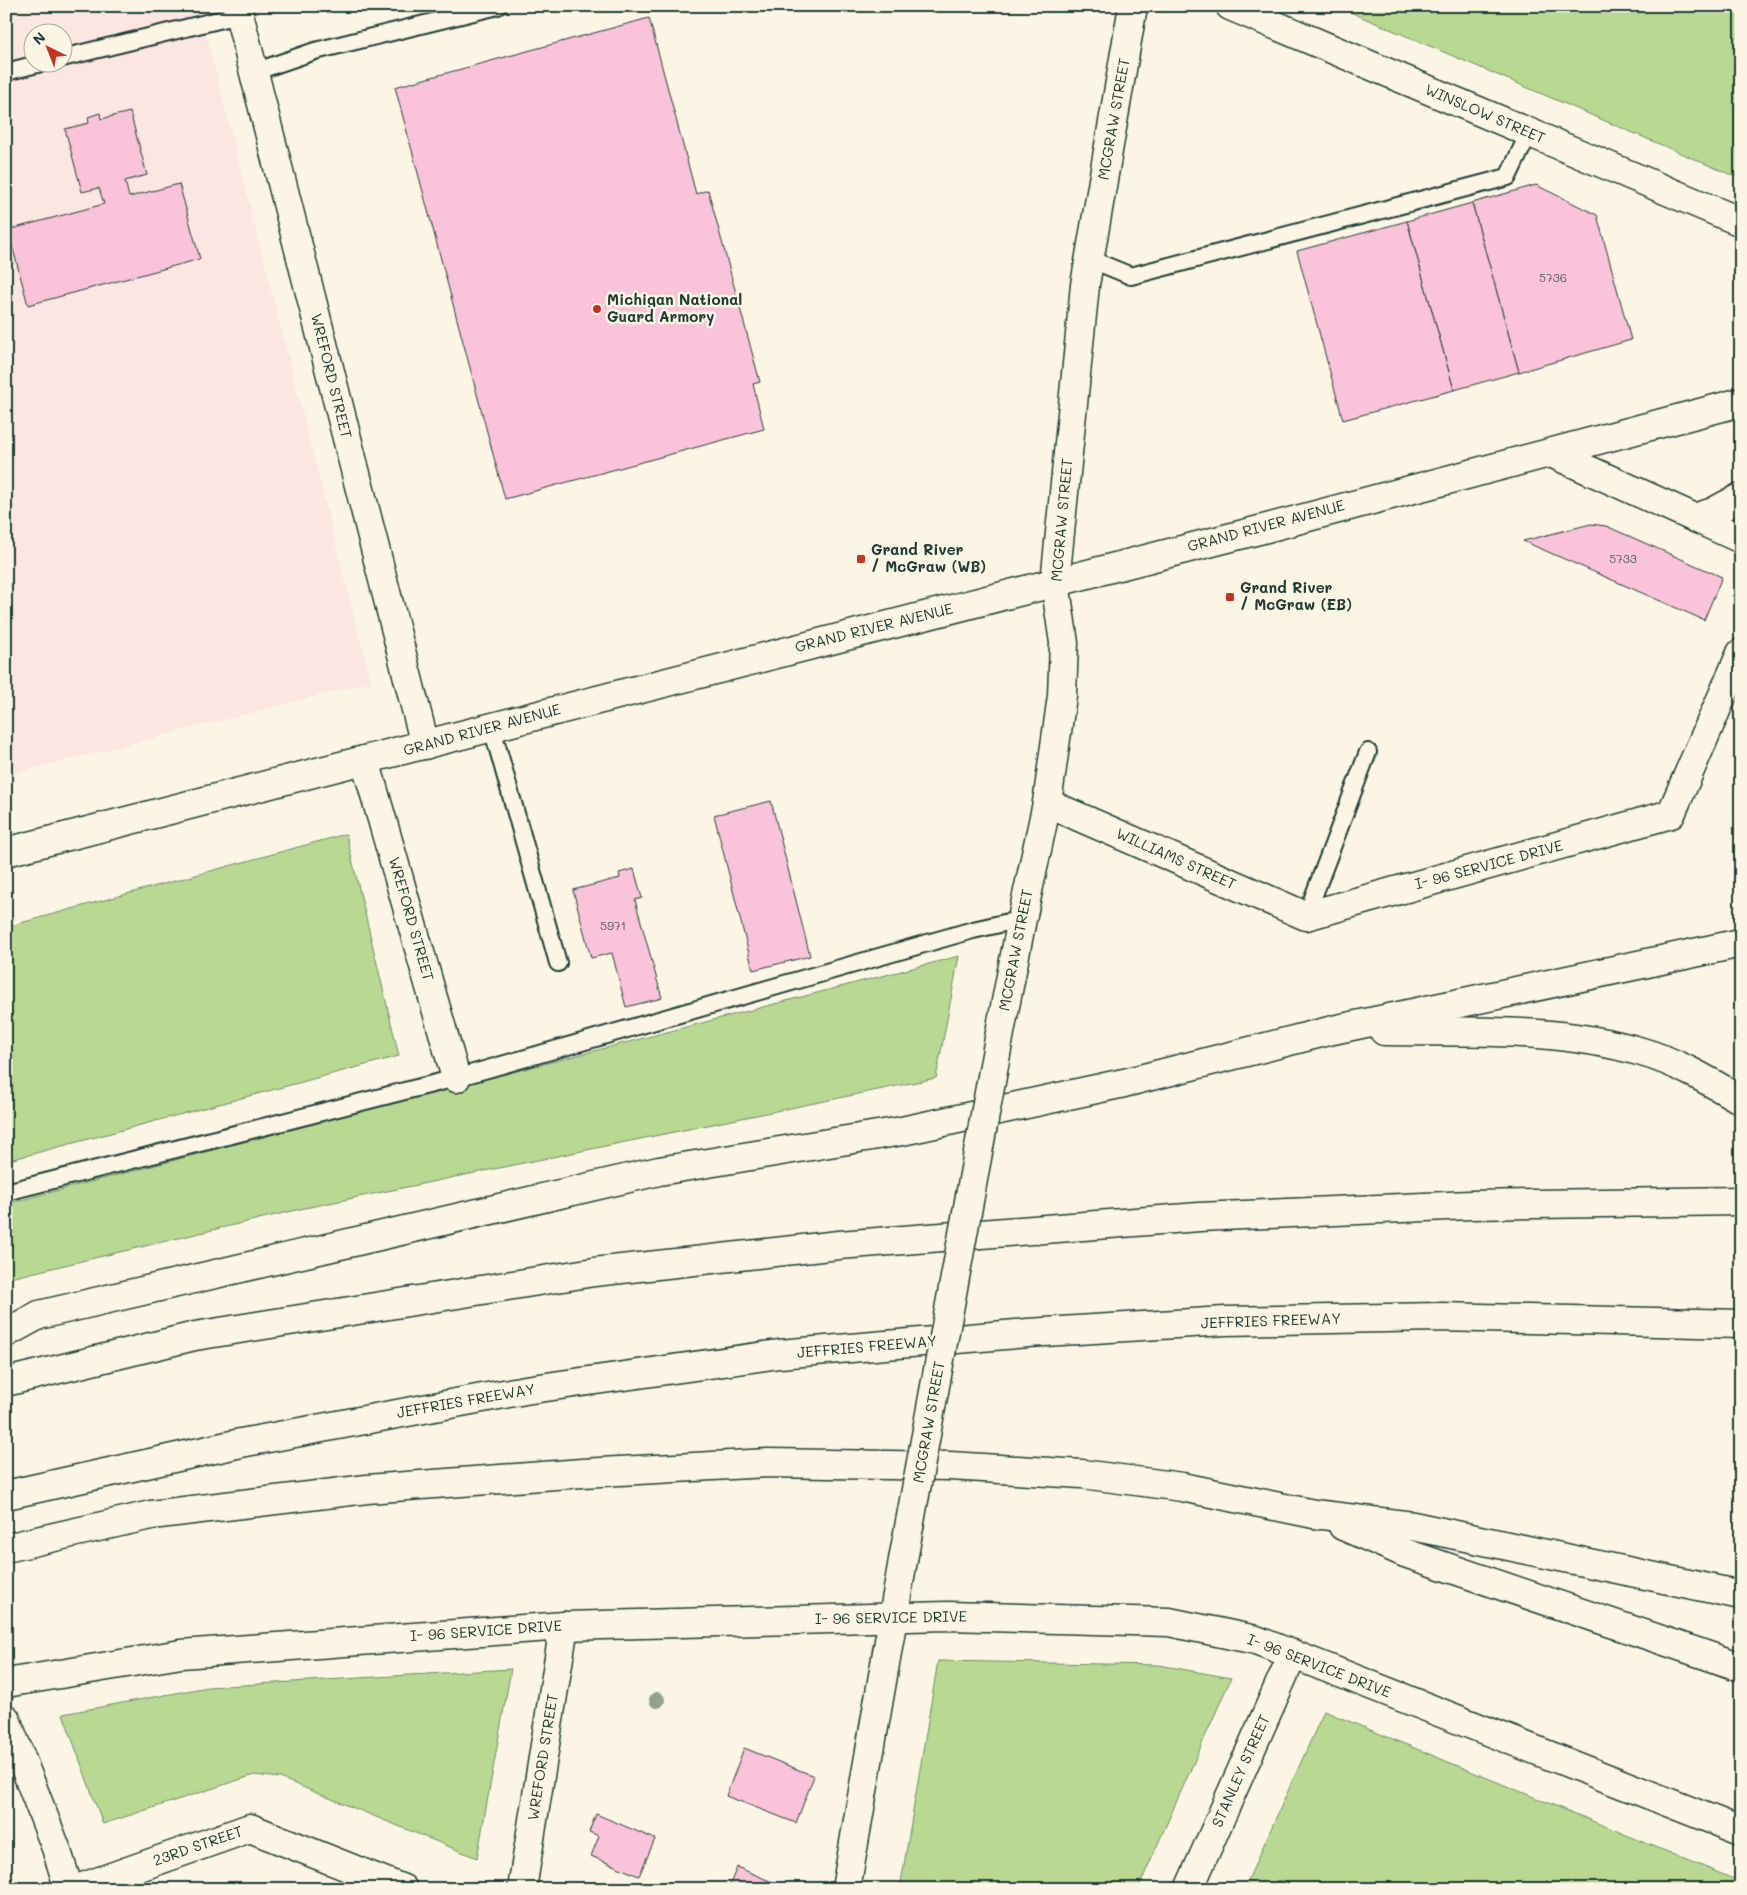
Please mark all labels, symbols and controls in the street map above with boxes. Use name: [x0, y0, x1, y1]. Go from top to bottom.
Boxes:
north arrow: [22, 22, 72, 72]
text: N: [28, 28, 49, 49]
street label: MCGRAW STREET: [1092, 56, 1134, 181]
street label: WINSLOW STREET: [1422, 79, 1549, 147]
house number: 5736: [1539, 269, 1567, 285]
place label: Michigan National Guard Armory: [607, 289, 742, 326]
marker: Michigan National Guard Armory: [591, 303, 603, 315]
street label: WREFORD STREET: [307, 311, 357, 440]
street label: MCGRAW STREET: [1046, 457, 1076, 582]
street label: GRAND RIVER AVENUE: [1185, 494, 1347, 556]
place label: Grand River / McGraw (WB): [871, 539, 986, 576]
house number: 5733: [1609, 550, 1637, 566]
marker: Grand River / McGraw (WB): [855, 553, 867, 565]
place label: Grand River / McGraw (EB): [1240, 577, 1352, 614]
marker: Grand River / McGraw (EB): [1224, 591, 1236, 603]
street label: GRAND RIVER AVENUE: [793, 598, 955, 656]
street label: GRAND RIVER AVENUE: [401, 698, 563, 760]
street label: WILLIAMS STREET: [1113, 823, 1240, 894]
street label: I- 96 SERVICE DRIVE: [1413, 835, 1565, 893]
street label: WREFORD STREET: [385, 854, 439, 983]
street label: MCGRAW STREET: [993, 887, 1037, 1012]
house number: 5971: [600, 917, 626, 933]
street label: JEFFRIES FREEWAY: [1201, 1308, 1341, 1332]
street label: JEFFRIES FREEWAY: [796, 1330, 938, 1362]
street label: MCGRAW STREET: [907, 1359, 949, 1484]
street label: JEFFRIES FREEWAY: [395, 1378, 537, 1422]
street label: I- 96 SERVICE DRIVE: [815, 1606, 968, 1628]
street label: I- 96 SERVICE DRIVE: [409, 1615, 563, 1645]
street label: I- 96 SERVICE DRIVE: [1245, 1628, 1394, 1702]
street label: WREFORD STREET: [522, 1692, 562, 1822]
street label: STANLEY STREET: [1206, 1711, 1274, 1830]
street label: 23RD STREET: [150, 1820, 245, 1870]

